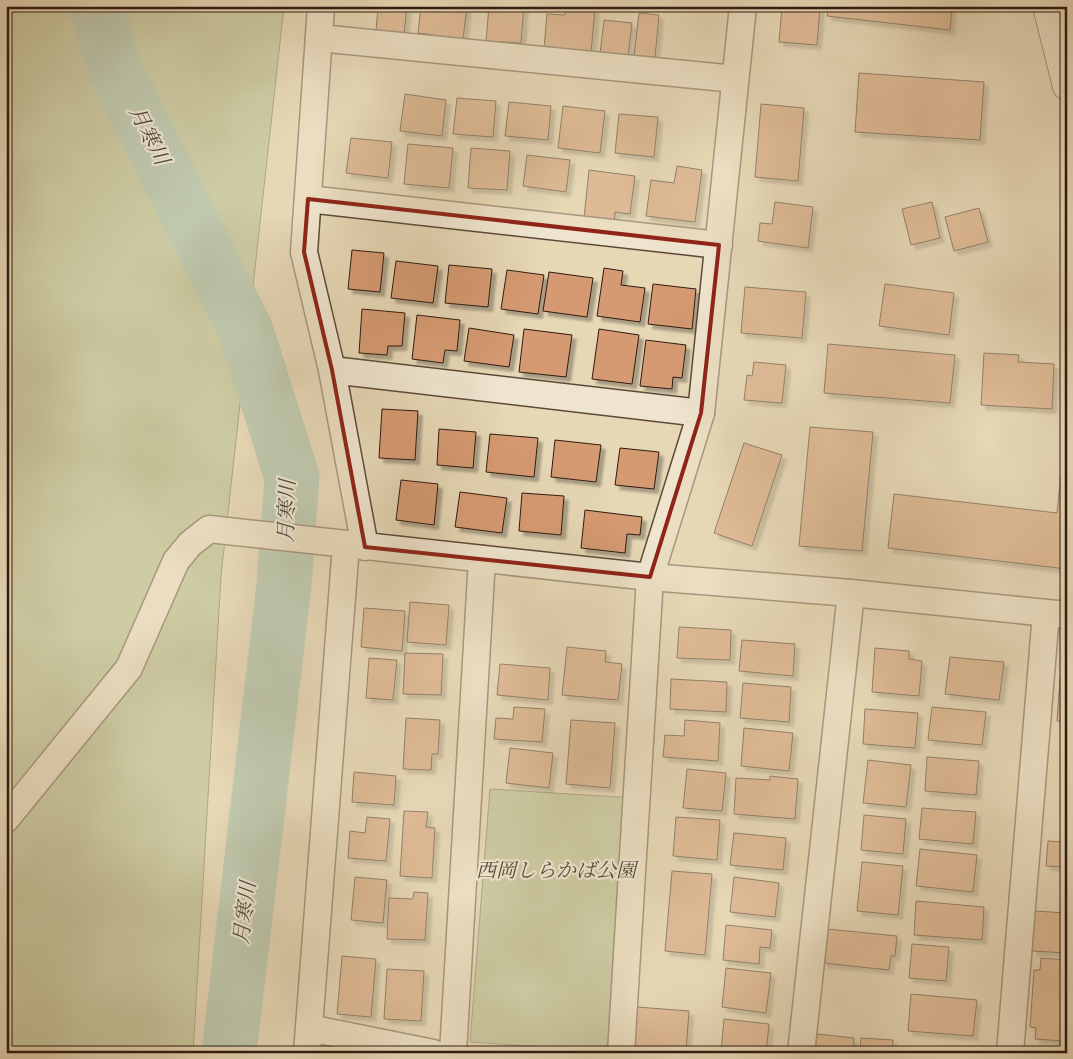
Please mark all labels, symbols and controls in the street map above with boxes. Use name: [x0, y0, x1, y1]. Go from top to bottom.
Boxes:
water label: 月寒川: [124, 102, 174, 171]
water label: 月寒川: [274, 477, 300, 543]
park label: 西岡しらかば公園: [476, 860, 639, 882]
water label: 月寒川: [230, 878, 261, 946]

